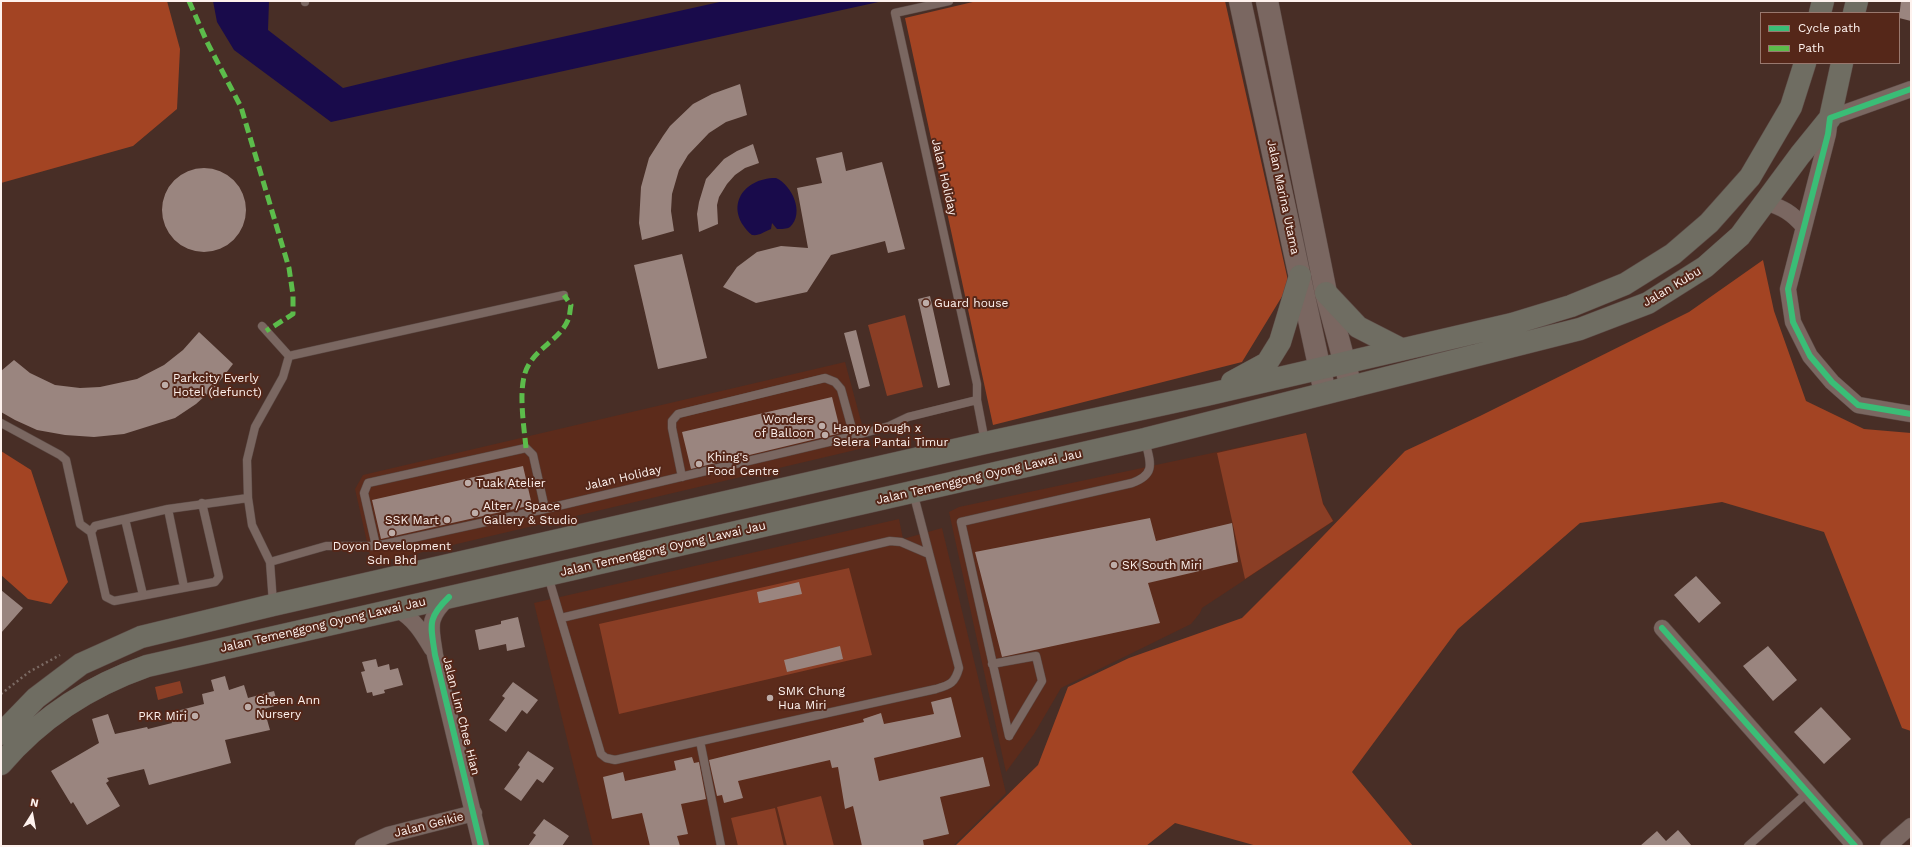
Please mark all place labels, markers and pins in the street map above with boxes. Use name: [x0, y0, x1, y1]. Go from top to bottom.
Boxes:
place label: Guard house: [934, 296, 1008, 310]
marker: Guard house: [921, 298, 931, 308]
place label: Parkcity Everly Hotel (defunct): [173, 371, 262, 399]
marker: Parkcity Everly Hotel (defunct): [160, 380, 170, 390]
place label: Wonders of Balloon: [754, 412, 814, 440]
marker: Wonders of Balloon: [817, 421, 827, 431]
place label: Happy Dough x Selera Pantai Timur: [833, 421, 948, 449]
marker: Happy Dough x Selera Pantai Timur: [820, 430, 830, 440]
place label: Khing's Food Centre: [707, 450, 779, 478]
marker: Khing's Food Centre: [694, 459, 704, 469]
place label: Tuak Atelier: [476, 476, 546, 490]
marker: Tuak Atelier: [463, 478, 473, 488]
place label: Alter / Space Gallery & Studio: [483, 499, 578, 527]
marker: Alter / Space Gallery & Studio: [470, 508, 480, 518]
place label: SSK Mart: [385, 513, 439, 527]
marker: SSK Mart: [442, 515, 452, 525]
marker: Doyon Development Sdn Bhd: [387, 528, 397, 538]
place label: Doyon Development Sdn Bhd: [333, 539, 451, 567]
place label: SK South Miri: [1122, 558, 1202, 572]
marker: SK South Miri: [1109, 560, 1119, 570]
place label: SMK Chung Hua Miri: [778, 684, 845, 712]
place label: Gheen Ann Nursery: [256, 693, 320, 721]
marker: SMK Chung Hua Miri: [765, 693, 775, 703]
marker: Gheen Ann Nursery: [243, 702, 253, 712]
place label: PKR Miri: [138, 709, 187, 723]
marker: PKR Miri: [190, 711, 200, 721]

